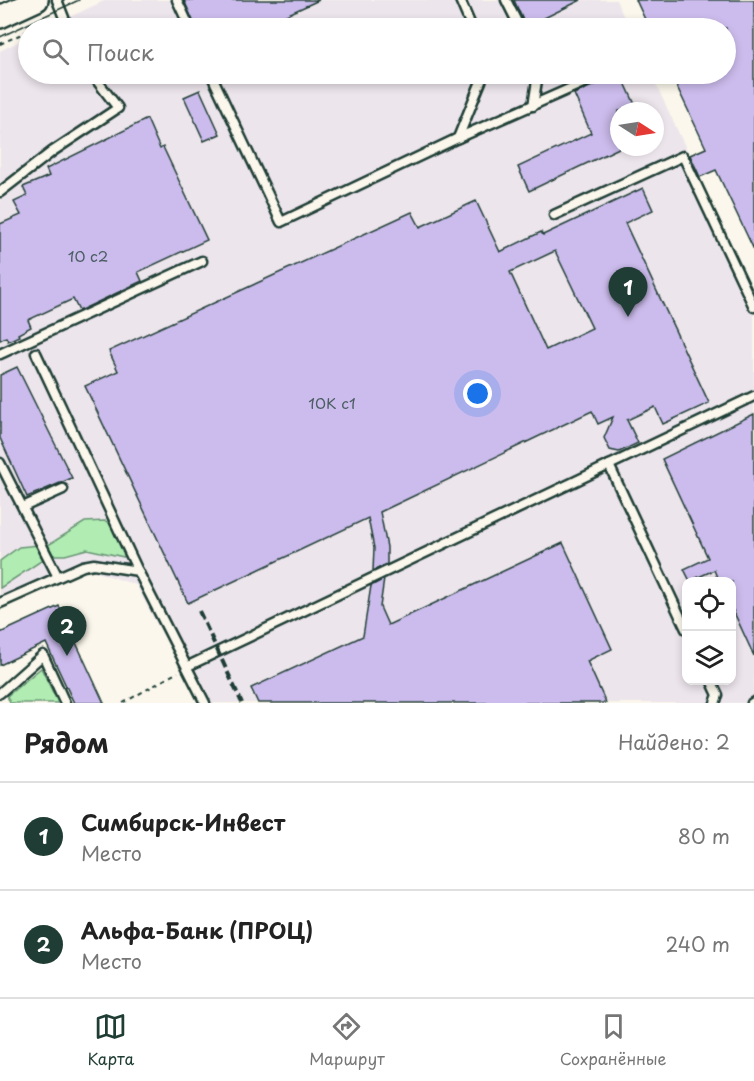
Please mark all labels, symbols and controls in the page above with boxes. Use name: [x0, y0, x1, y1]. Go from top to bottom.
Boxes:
search box: [18, 18, 736, 84]
icon: search: [39, 35, 72, 68]
text: Поиск: [87, 35, 154, 68]
north arrow: [610, 102, 664, 156]
house number: 10 с2: [68, 244, 108, 267]
pin: 1: [608, 268, 648, 317]
your location: [463, 379, 492, 408]
house number: 10К с1: [308, 391, 356, 414]
map controls: [682, 577, 736, 685]
button: locate: [682, 577, 736, 631]
pin: 2: [48, 606, 86, 656]
button: layers: [682, 631, 736, 685]
text: Рядом: [24, 723, 109, 762]
text: Найдено: 2: [618, 727, 730, 757]
text: Симбирск-Инвест: [81, 805, 285, 838]
text: 1: [39, 821, 48, 851]
text: 80 m: [678, 821, 730, 851]
text: Место: [81, 838, 142, 868]
text: Альфа-Банк (ПРОЦ): [81, 913, 313, 946]
text: 2: [36, 929, 51, 959]
text: 240 m: [665, 929, 730, 959]
text: Место: [81, 946, 142, 976]
tab: Карта: [87, 1010, 134, 1070]
tab: Маршрут: [309, 1010, 385, 1070]
tab: Сохранённые: [560, 1010, 667, 1070]

